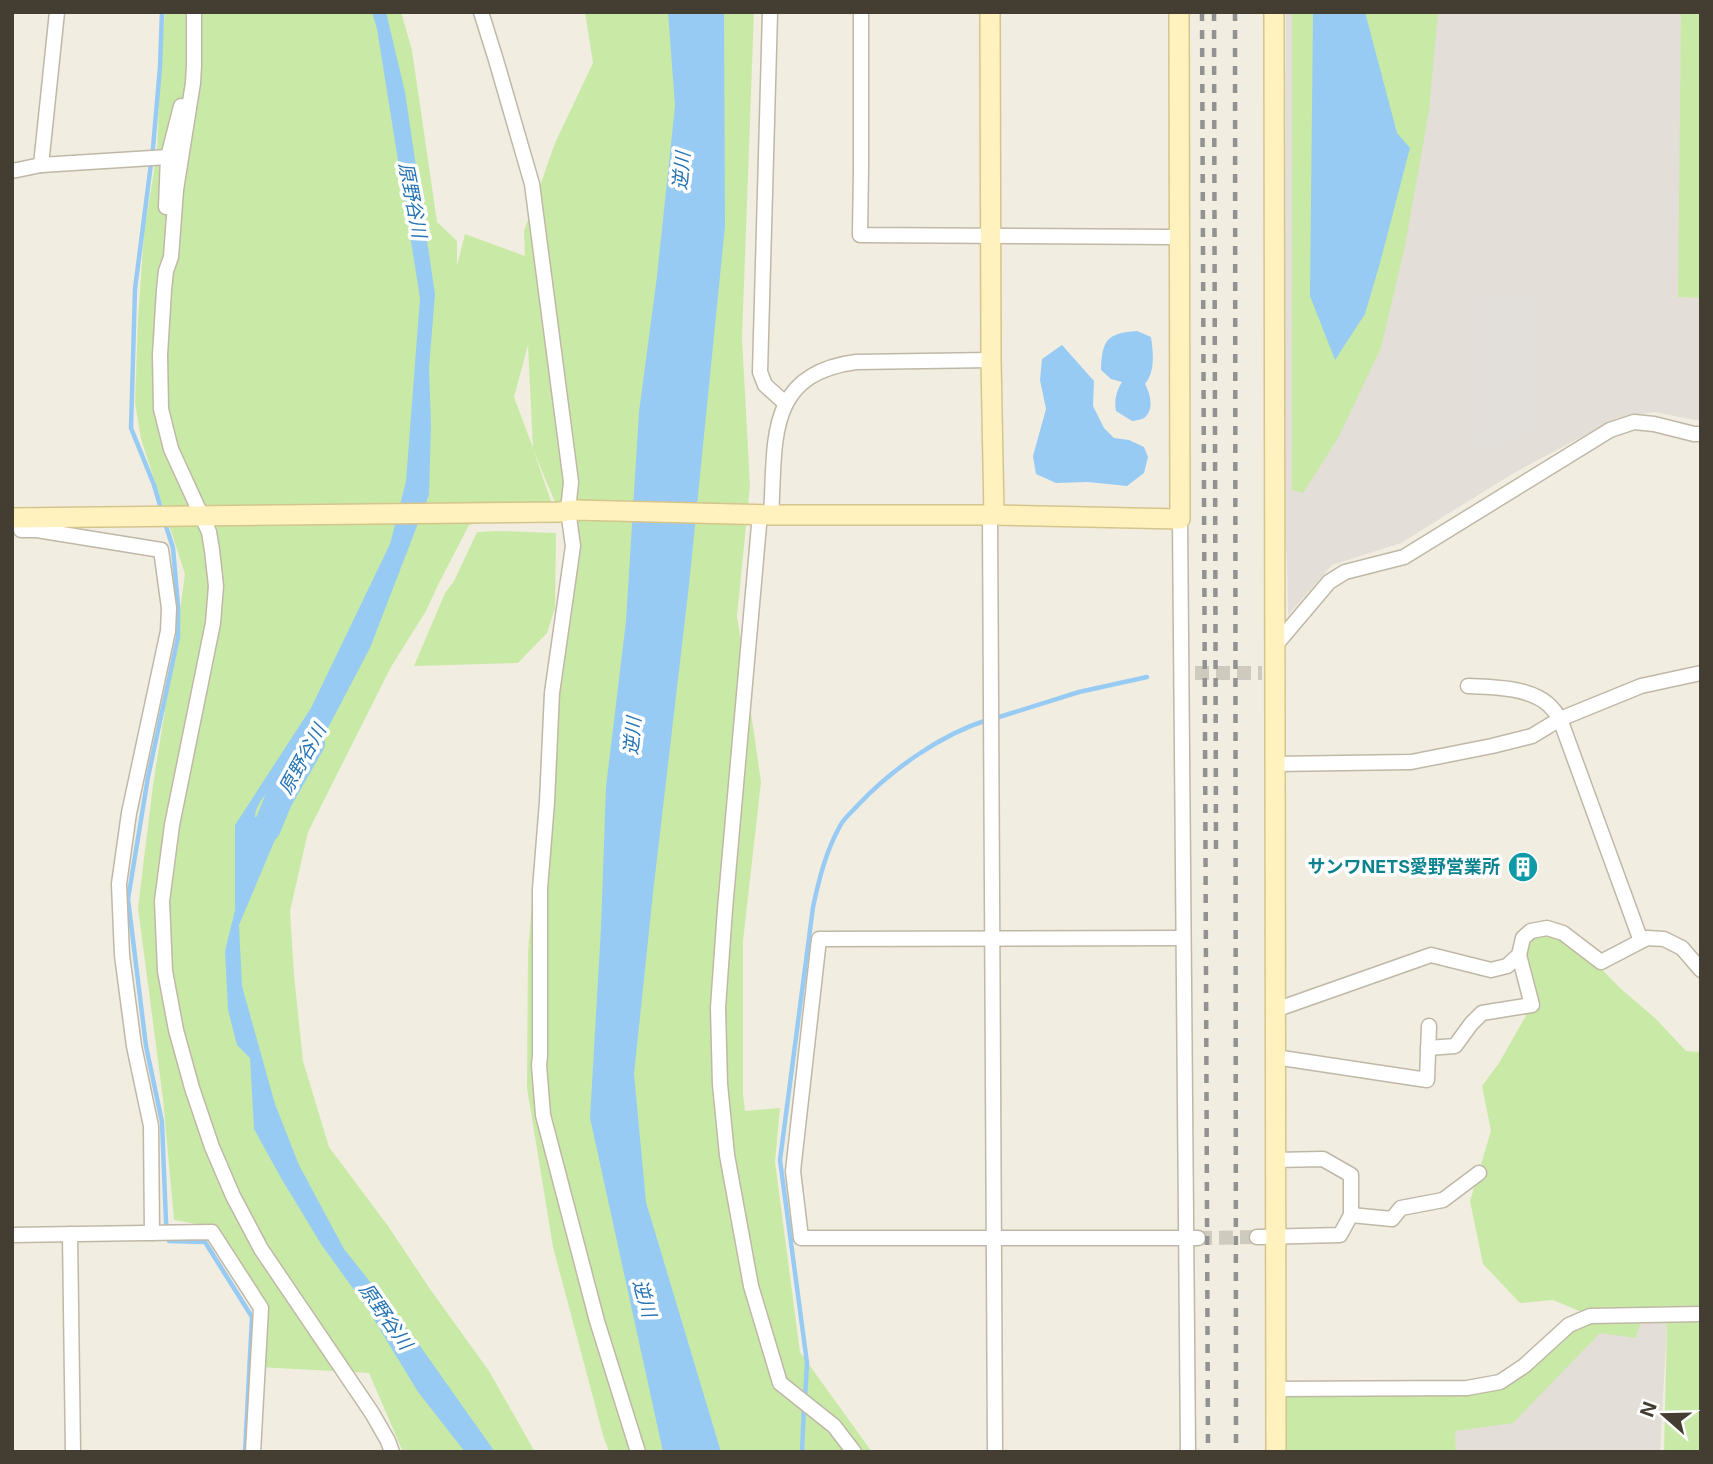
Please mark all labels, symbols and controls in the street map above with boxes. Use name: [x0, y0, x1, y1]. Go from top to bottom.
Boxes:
water label: 逆川: [668, 149, 695, 191]
water label: 原野谷川: [394, 161, 431, 242]
water label: 逆川: [619, 714, 646, 756]
water label: 原野谷川: [274, 719, 332, 798]
building icon: サンワNETS愛野営業所: [1506, 850, 1540, 884]
place label: サンワNETS愛野営業所: [1308, 856, 1500, 877]
water label: 逆川: [628, 1277, 661, 1321]
water label: 原野谷川: [354, 1279, 418, 1356]
north arrow: [1629, 1380, 1699, 1450]
text: N: [1635, 1399, 1662, 1420]

